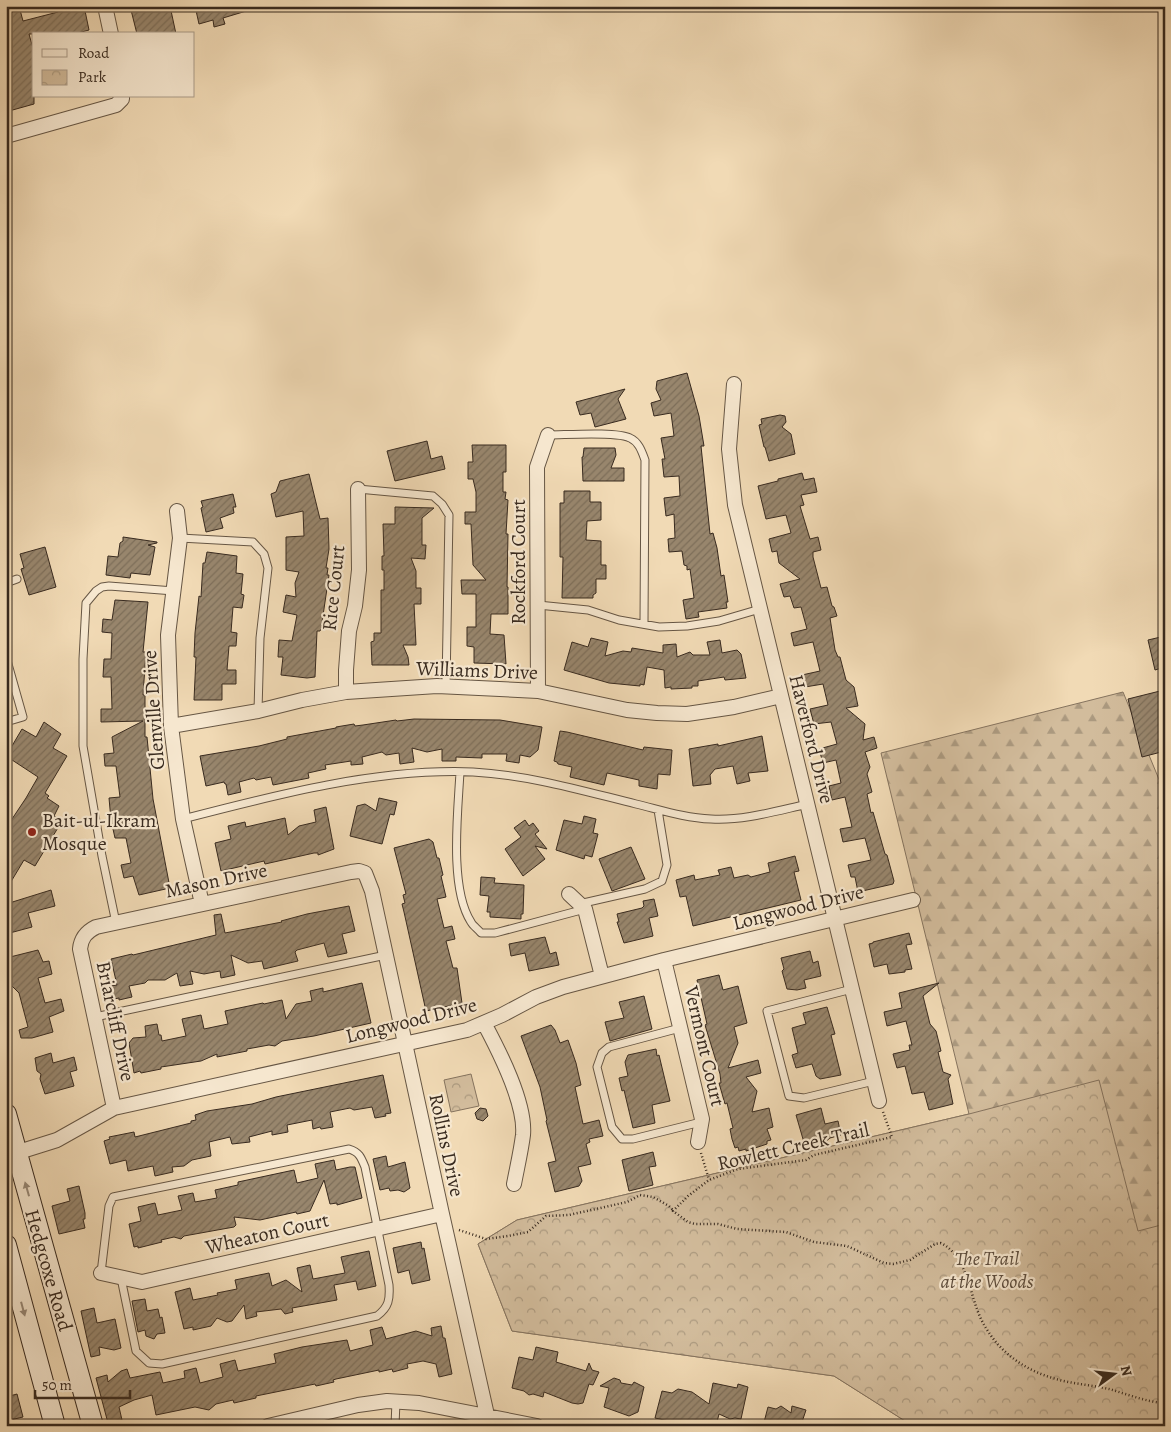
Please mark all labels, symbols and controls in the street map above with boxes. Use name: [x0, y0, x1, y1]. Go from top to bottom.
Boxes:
legend: [32, 32, 195, 98]
text: Road: [78, 43, 110, 63]
text: Park: [78, 67, 107, 87]
street label: Rockford Court: [505, 499, 532, 625]
street label: Rice Court: [316, 544, 351, 632]
street label: Glenville Drive: [136, 649, 171, 771]
street label: Williams Drive: [415, 655, 538, 686]
street label: Haverford Drive: [782, 672, 841, 806]
place label: Bait-ul-Ikram Mosque: [42, 807, 157, 857]
marker: Bait-ul-Ikram Mosque: [26, 826, 38, 838]
street label: Mason Drive: [162, 856, 270, 904]
street label: Longwood Drive: [730, 878, 867, 937]
street label: Briarcliff Drive: [90, 958, 141, 1084]
street label: Vermont Court: [677, 982, 732, 1109]
street label: Longwood Drive: [343, 991, 480, 1050]
street label: Rollins Drive: [422, 1091, 471, 1199]
street label: Rowlett Creek Trail: [714, 1116, 872, 1177]
one-way arrow: [22, 1181, 30, 1196]
street label: Hedgcoxe Road: [18, 1206, 79, 1335]
street label: Wheaton Court: [202, 1206, 332, 1261]
park label: The Trail at the Woods: [941, 1245, 1034, 1295]
one-way arrow: [20, 1302, 28, 1317]
north arrow: [1088, 1350, 1138, 1400]
text: N: [1116, 1363, 1137, 1378]
scale bar: [35, 1367, 130, 1399]
text: 50 m: [42, 1375, 72, 1395]

